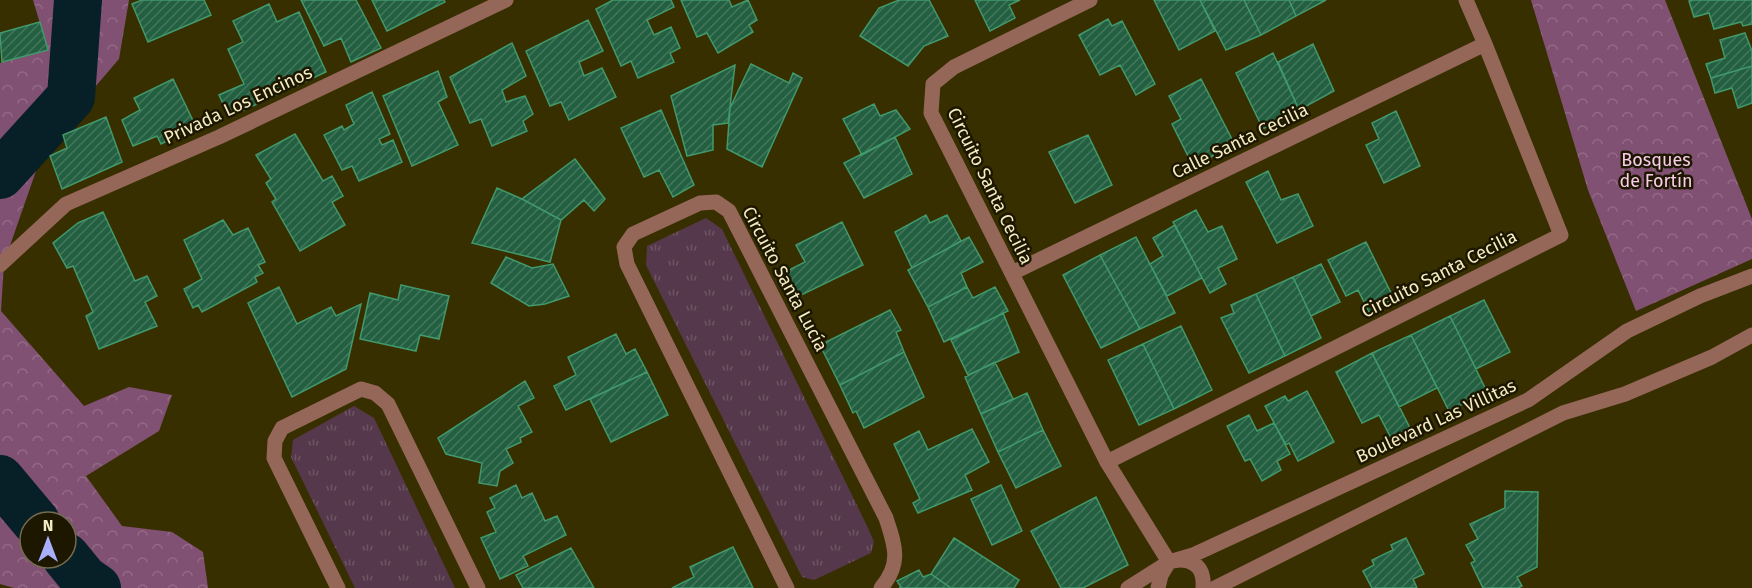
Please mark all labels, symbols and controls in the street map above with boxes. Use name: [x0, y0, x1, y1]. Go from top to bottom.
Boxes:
street label: Privada Los Encinos: [160, 61, 316, 149]
street label: Calle Santa Cecilia: [1168, 98, 1312, 184]
street label: Circuito Santa Cecilia: [943, 104, 1037, 268]
park label: Bosques de Fortín: [1619, 149, 1693, 192]
street label: Circuito Santa Lucía: [738, 203, 832, 355]
street label: Circuito Santa Cecilia: [1358, 225, 1520, 323]
street label: Boulevard Las Villitas: [1353, 374, 1519, 468]
north arrow: [18, 510, 78, 570]
text: N: [43, 516, 53, 535]

